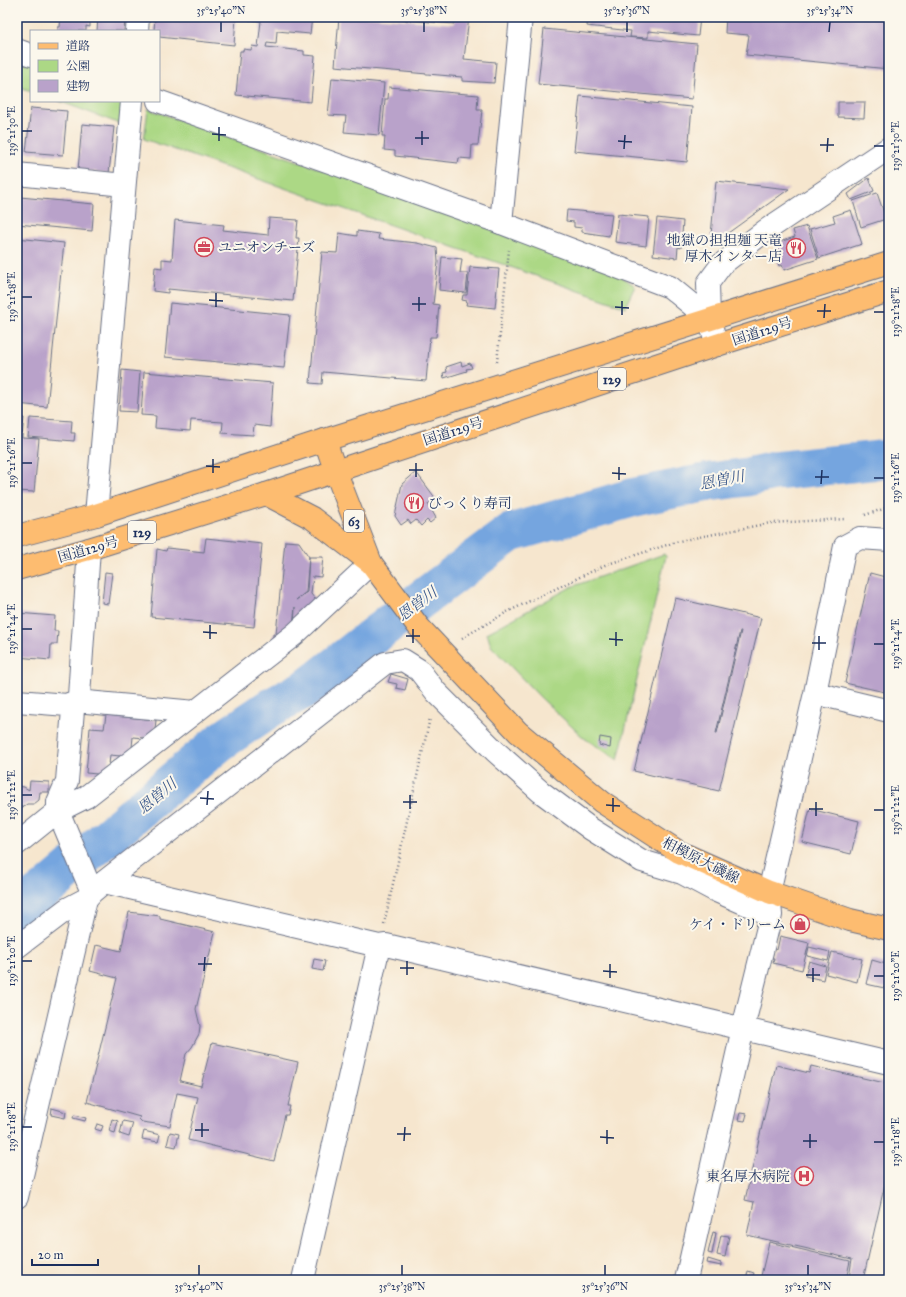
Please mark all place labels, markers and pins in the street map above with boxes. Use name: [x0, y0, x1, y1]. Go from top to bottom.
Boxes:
place label: 地獄の担担麺 天竜 厚木インター店: [667, 232, 782, 265]
office icon: ユニオンチーズ: [193, 236, 215, 258]
restaurant icon: 地獄の担担麺 天竜 厚木インター店: [785, 237, 807, 259]
place label: ユニオンチーズ: [218, 239, 315, 256]
restaurant icon: びっくり寿司: [403, 492, 425, 514]
place label: びっくり寿司: [428, 495, 512, 512]
shop icon: ケイ・ドリーム: [789, 913, 811, 935]
place label: ケイ・ドリーム: [689, 916, 786, 933]
hospital icon: 東名厚木病院: [793, 1165, 815, 1187]
place label: 東名厚木病院: [706, 1168, 790, 1185]

